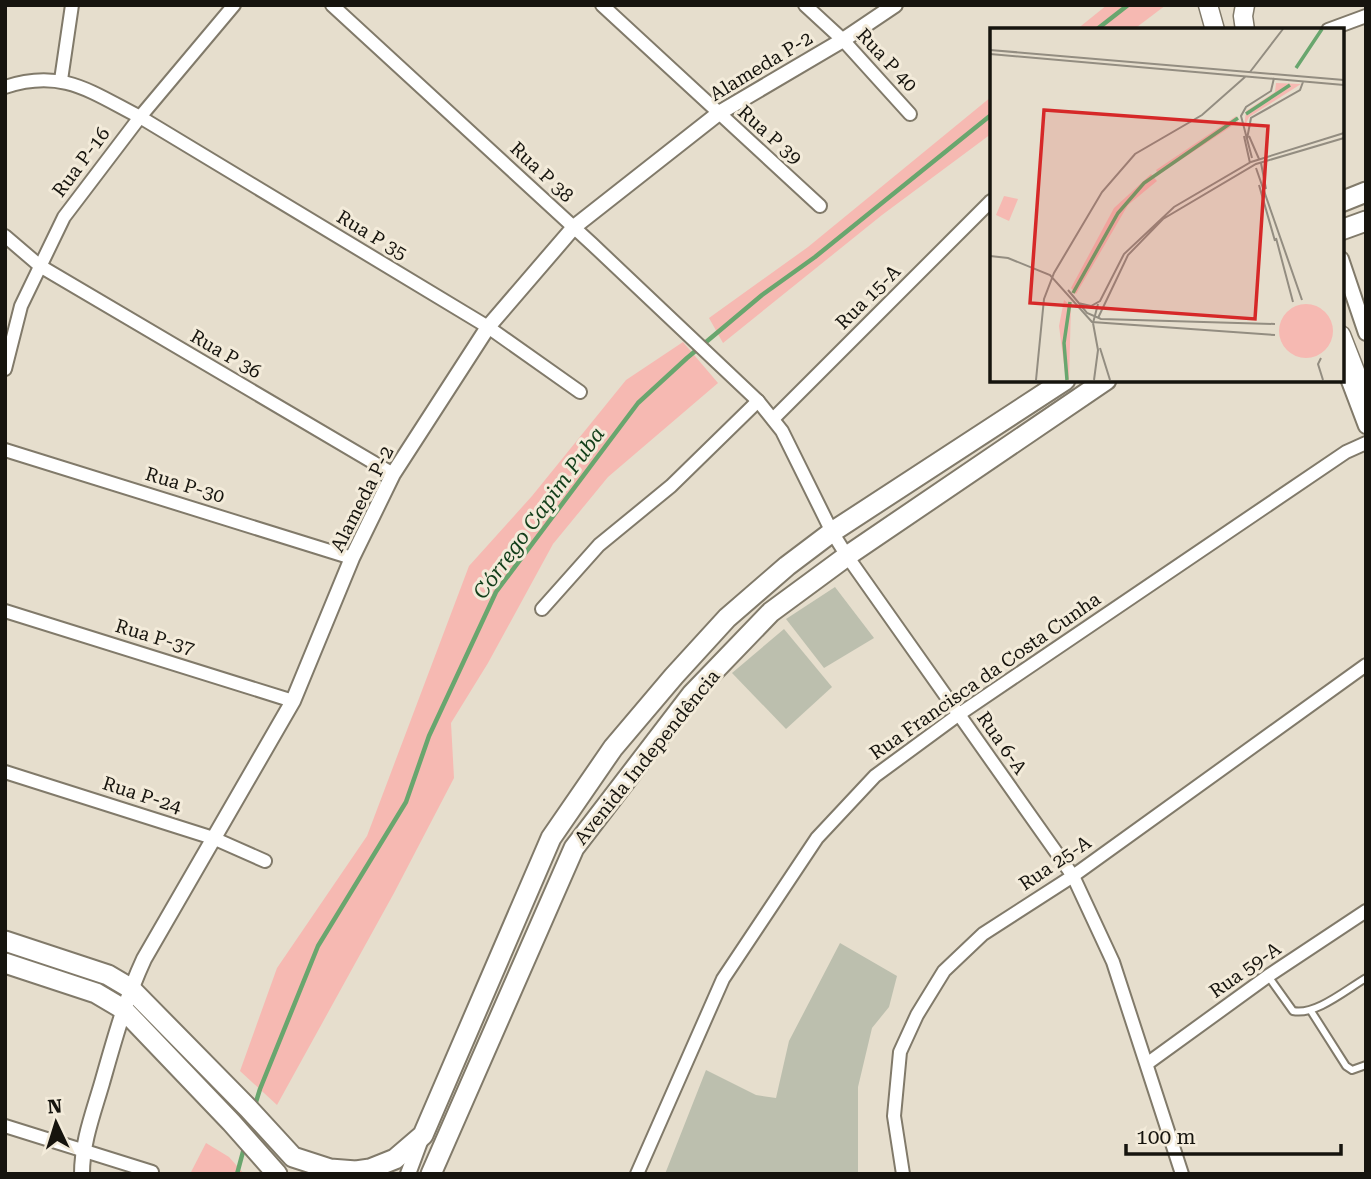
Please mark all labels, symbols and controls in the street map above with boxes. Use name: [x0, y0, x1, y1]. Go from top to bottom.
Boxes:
street label: Rua P 40: [852, 24, 922, 96]
street label: Alameda P-2: [705, 26, 817, 106]
inset map: [990, 28, 1343, 382]
street label: Rua P 39: [733, 100, 807, 170]
street label: Rua P-16: [47, 123, 115, 201]
street label: Rua P 38: [506, 137, 578, 207]
street label: Rua P 35: [333, 205, 411, 265]
street label: Rua 15-A: [831, 259, 906, 334]
street label: Rua P 36: [186, 325, 266, 383]
water label: Córrego Capim Puba: [468, 422, 610, 604]
street label: Alameda P-2: [325, 442, 399, 556]
street label: Rua P-30: [143, 462, 227, 508]
street label: Rua Francisca da Costa Cunha: [865, 587, 1105, 765]
street label: Rua P-37: [113, 614, 198, 660]
street label: Avenida Independência: [569, 664, 725, 849]
street label: Rua 6-A: [972, 707, 1032, 779]
street label: Rua P-24: [100, 771, 185, 819]
street label: Rua 25-A: [1015, 830, 1096, 895]
street label: Rua 59-A: [1205, 937, 1286, 1003]
north arrow: [21, 1088, 91, 1158]
text: N: [47, 1095, 63, 1119]
scale bar: [1126, 1112, 1341, 1156]
text: 100 m: [1136, 1125, 1196, 1149]

